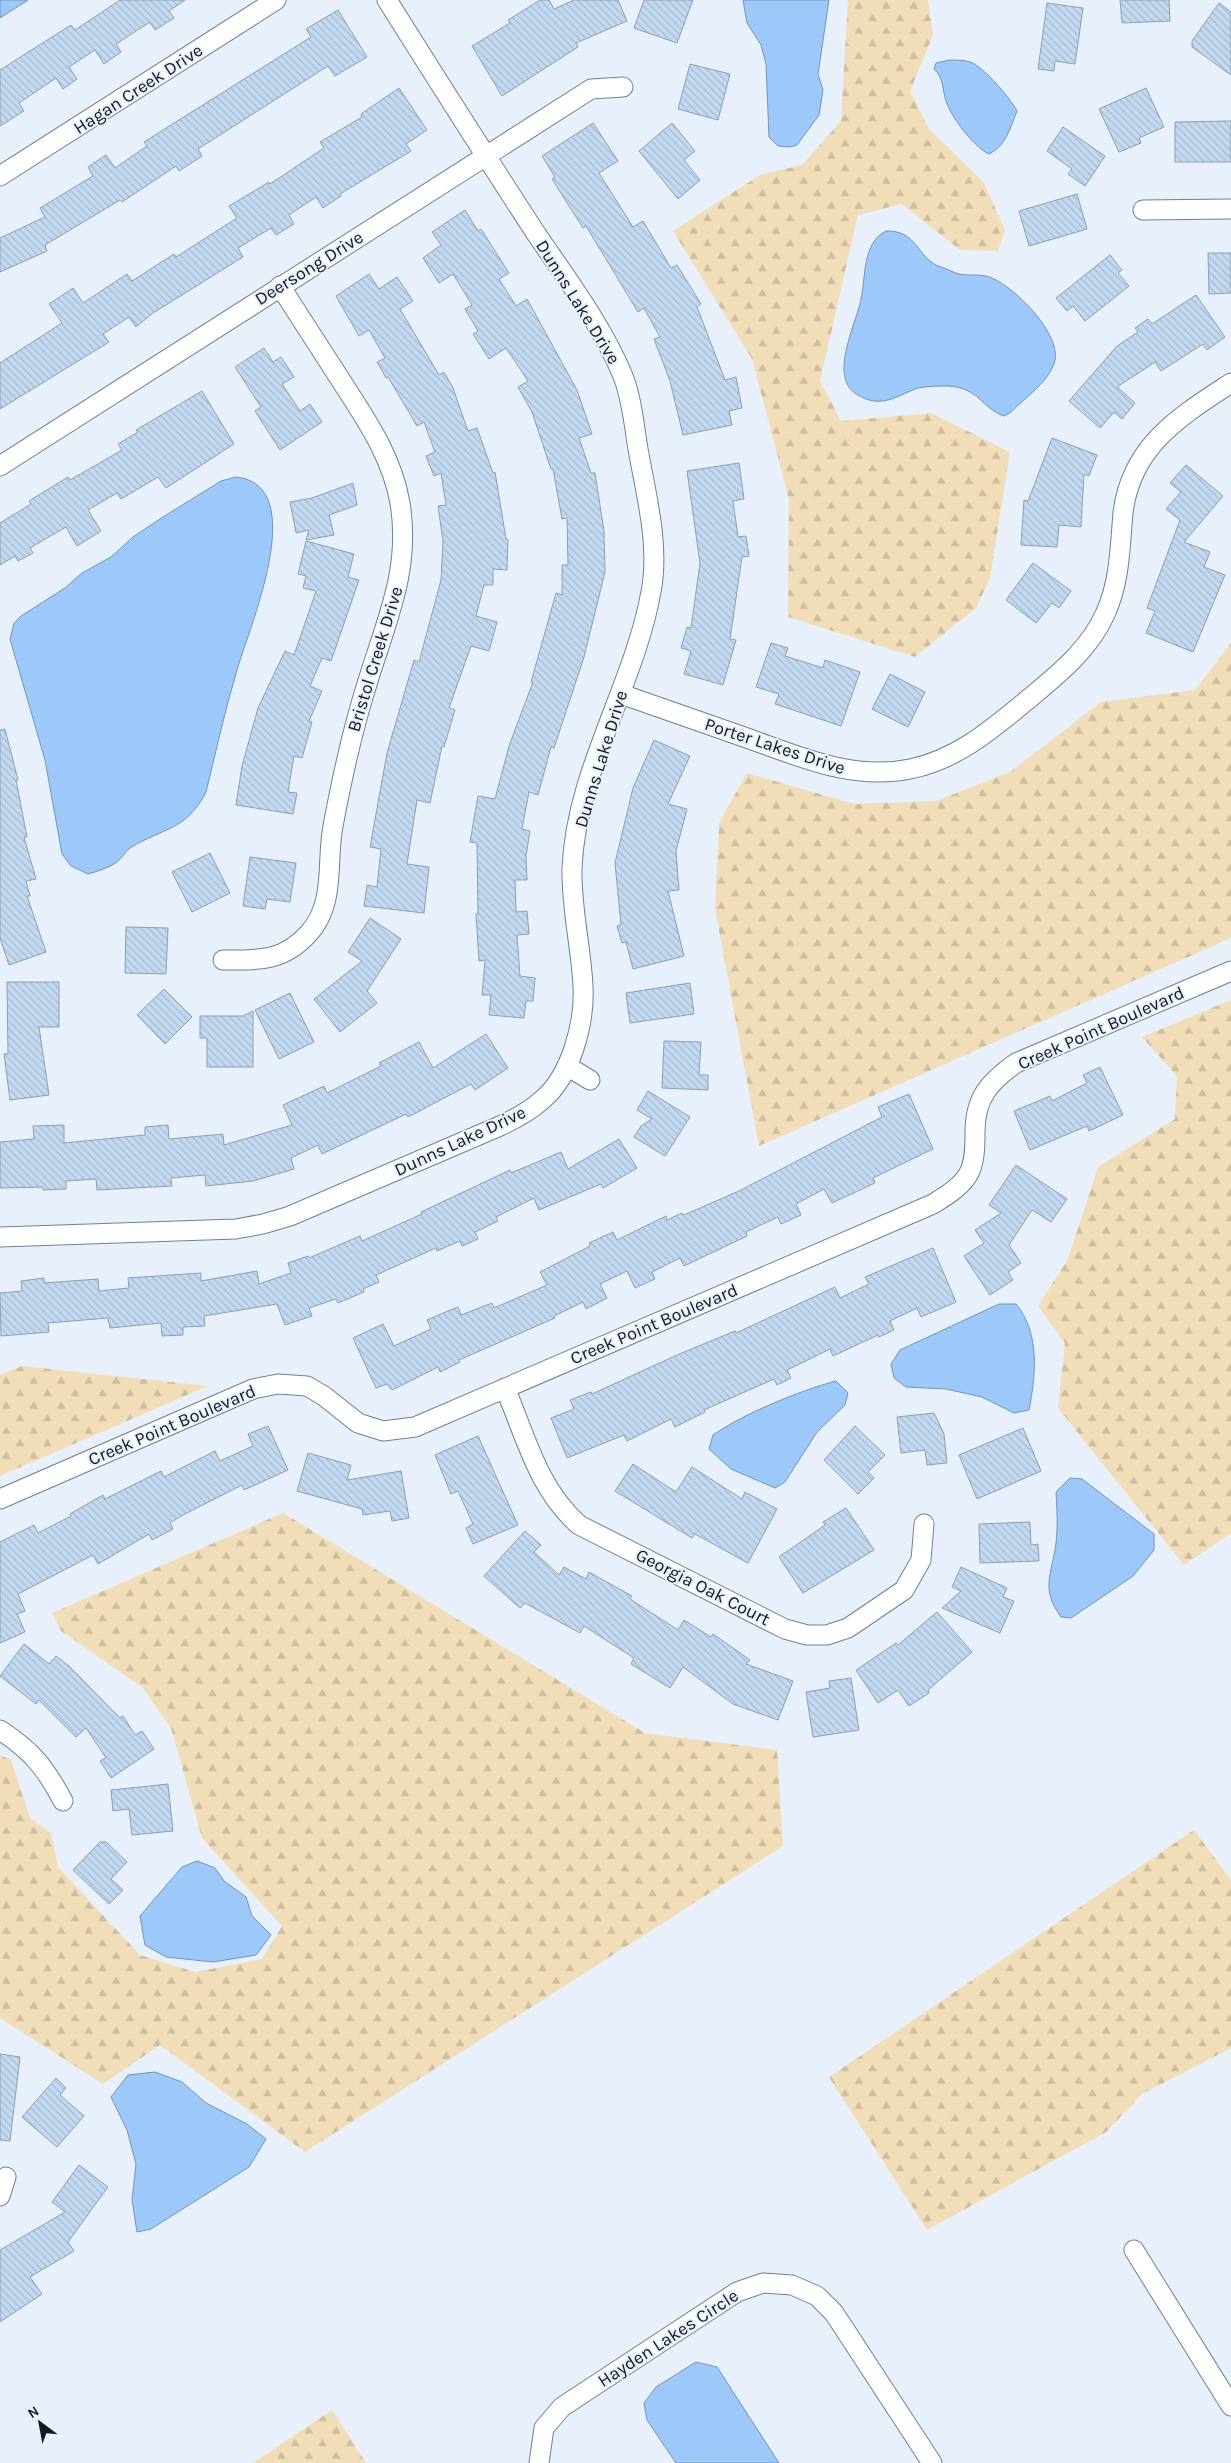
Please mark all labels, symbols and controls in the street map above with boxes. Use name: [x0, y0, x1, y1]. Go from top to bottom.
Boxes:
street label: Hagan Creek Drive: [69, 39, 207, 139]
street label: Deersong Drive: [251, 226, 367, 310]
street label: Dunns Lake Drive: [531, 236, 625, 368]
street label: Bristol Creek Drive: [342, 584, 408, 734]
street label: Dunns Lake Drive: [570, 688, 632, 830]
street label: Porter Lakes Drive: [702, 713, 848, 779]
street label: Creek Point Boulevard: [1014, 981, 1188, 1075]
street label: Dunns Lake Drive: [391, 1101, 529, 1181]
street label: Creek Point Boulevard: [567, 1279, 741, 1369]
street label: Creek Point Boulevard: [85, 1380, 259, 1470]
street label: Georgia Oak Court: [632, 1544, 774, 1630]
street label: Hayden Lakes Circle: [594, 2284, 742, 2392]
north arrow: [15, 2398, 65, 2448]
text: N: [25, 2403, 42, 2422]

